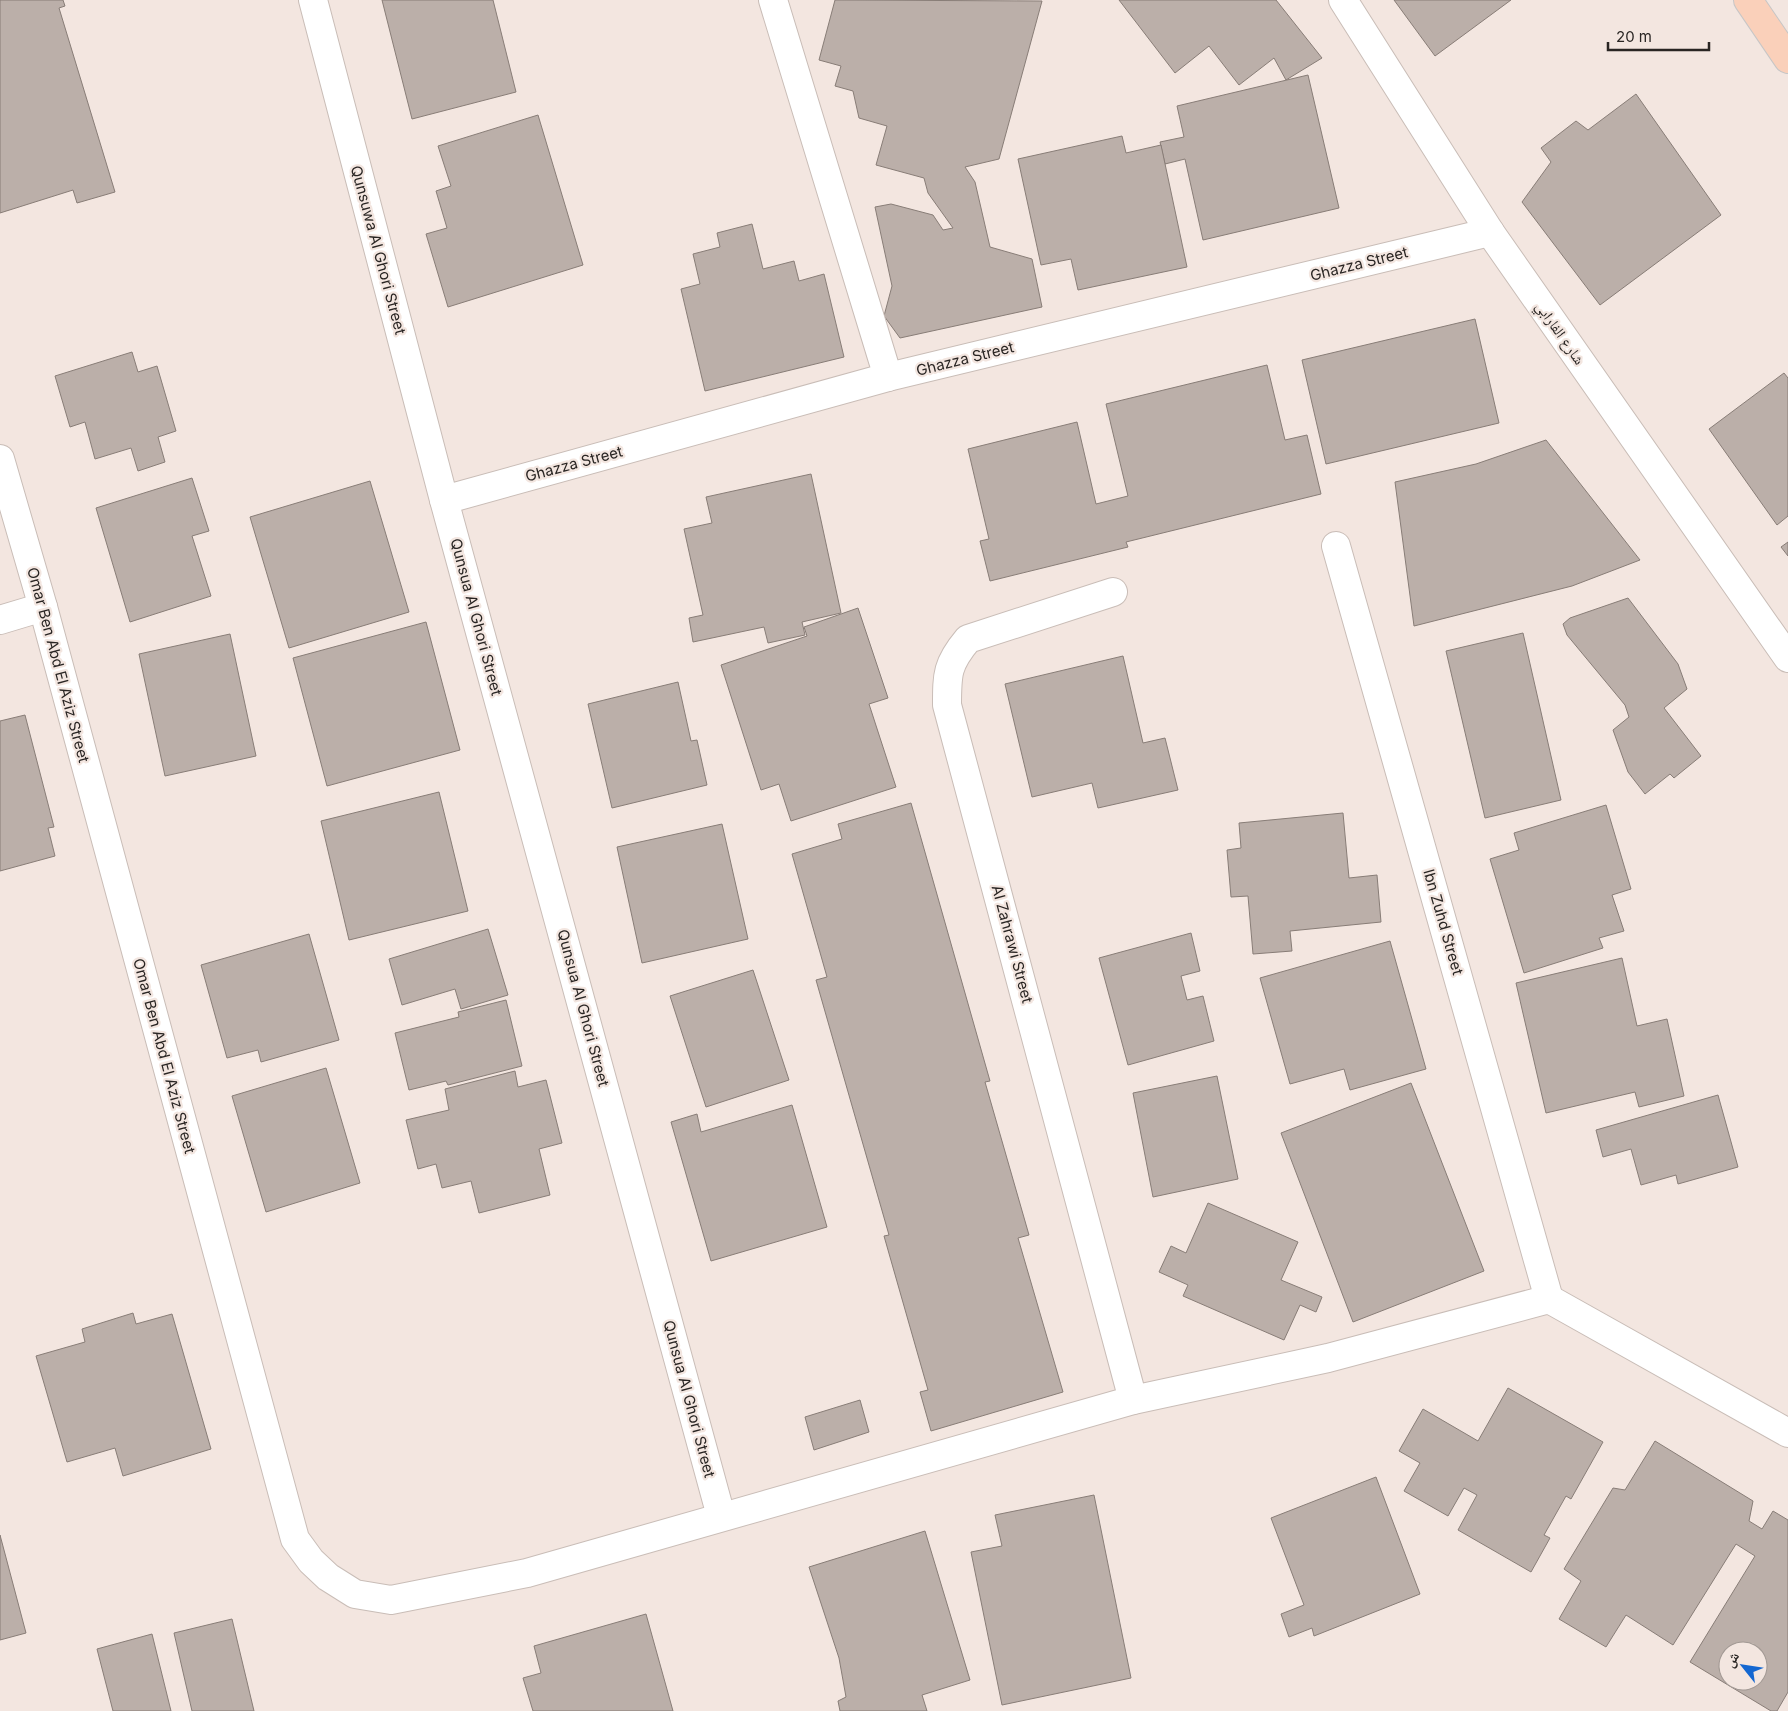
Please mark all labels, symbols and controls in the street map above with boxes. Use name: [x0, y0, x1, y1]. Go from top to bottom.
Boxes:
scale bar: [1608, 20, 1709, 52]
text: 20 m: [1616, 27, 1652, 46]
street label: Qunsuwa Al Ghori Street: [347, 163, 410, 337]
street label: Ghazza Street: [1308, 242, 1410, 285]
street label: شارع الفارابي: [1529, 297, 1589, 370]
street label: Ghazza Street: [914, 337, 1016, 380]
street label: Ghazza Street: [523, 441, 625, 486]
street label: Qunsua Al Ghori Street: [446, 536, 507, 698]
street label: Omar Ben Abd El Aziz Street: [23, 565, 94, 765]
street label: Ibn Zuhd Street: [1419, 867, 1468, 977]
street label: Al Zahrawi Street: [988, 883, 1037, 1005]
street label: Qunsua Al Ghori Street: [553, 927, 614, 1089]
street label: Omar Ben Abd El Aziz Street: [129, 956, 200, 1156]
street label: Qunsua Al Ghori Street: [659, 1318, 720, 1480]
north arrow: [1718, 1641, 1768, 1691]
text: ش: [1720, 1648, 1743, 1670]

